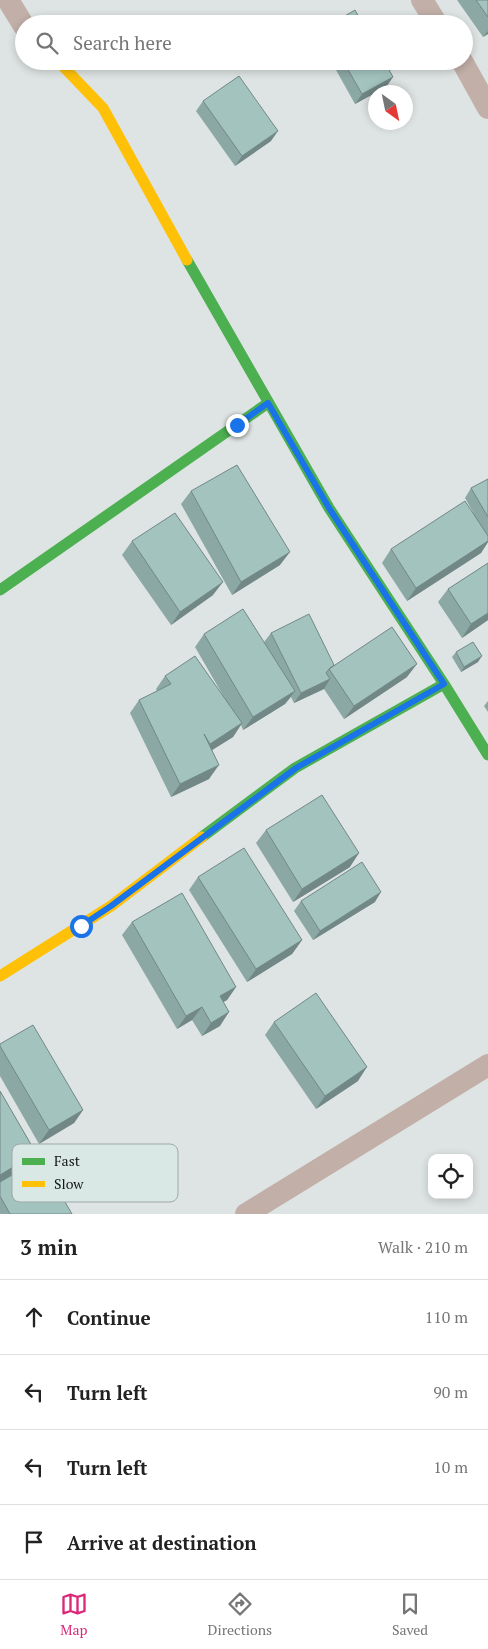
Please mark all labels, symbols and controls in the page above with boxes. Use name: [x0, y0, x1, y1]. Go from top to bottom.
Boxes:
search box: [15, 15, 473, 70]
icon: search: [33, 29, 61, 57]
text: Search here: [73, 30, 172, 55]
north arrow: [368, 85, 413, 130]
route end: [226, 414, 249, 437]
route start: [70, 915, 93, 938]
legend: [12, 1144, 178, 1202]
text: Fast: [54, 1151, 81, 1170]
map controls: [428, 1154, 473, 1199]
button: locate: [428, 1154, 473, 1199]
text: Slow: [54, 1174, 84, 1193]
text: 3 min: [20, 1233, 77, 1261]
text: Walk · 210 m: [378, 1236, 468, 1258]
icon: ahead: [20, 1303, 48, 1331]
text: Continue: [67, 1305, 151, 1330]
text: 110 m: [425, 1306, 468, 1328]
icon: left: [20, 1378, 48, 1406]
text: Turn left: [67, 1380, 148, 1405]
text: 90 m: [433, 1381, 468, 1403]
icon: left: [20, 1453, 48, 1481]
text: Turn left: [67, 1455, 148, 1480]
text: 10 m: [433, 1456, 468, 1478]
icon: arrive: [20, 1528, 48, 1556]
text: Arrive at destination: [67, 1530, 256, 1555]
tab: Map: [60, 1590, 88, 1639]
tab: Directions: [208, 1590, 272, 1639]
tab: Saved: [392, 1590, 428, 1639]

